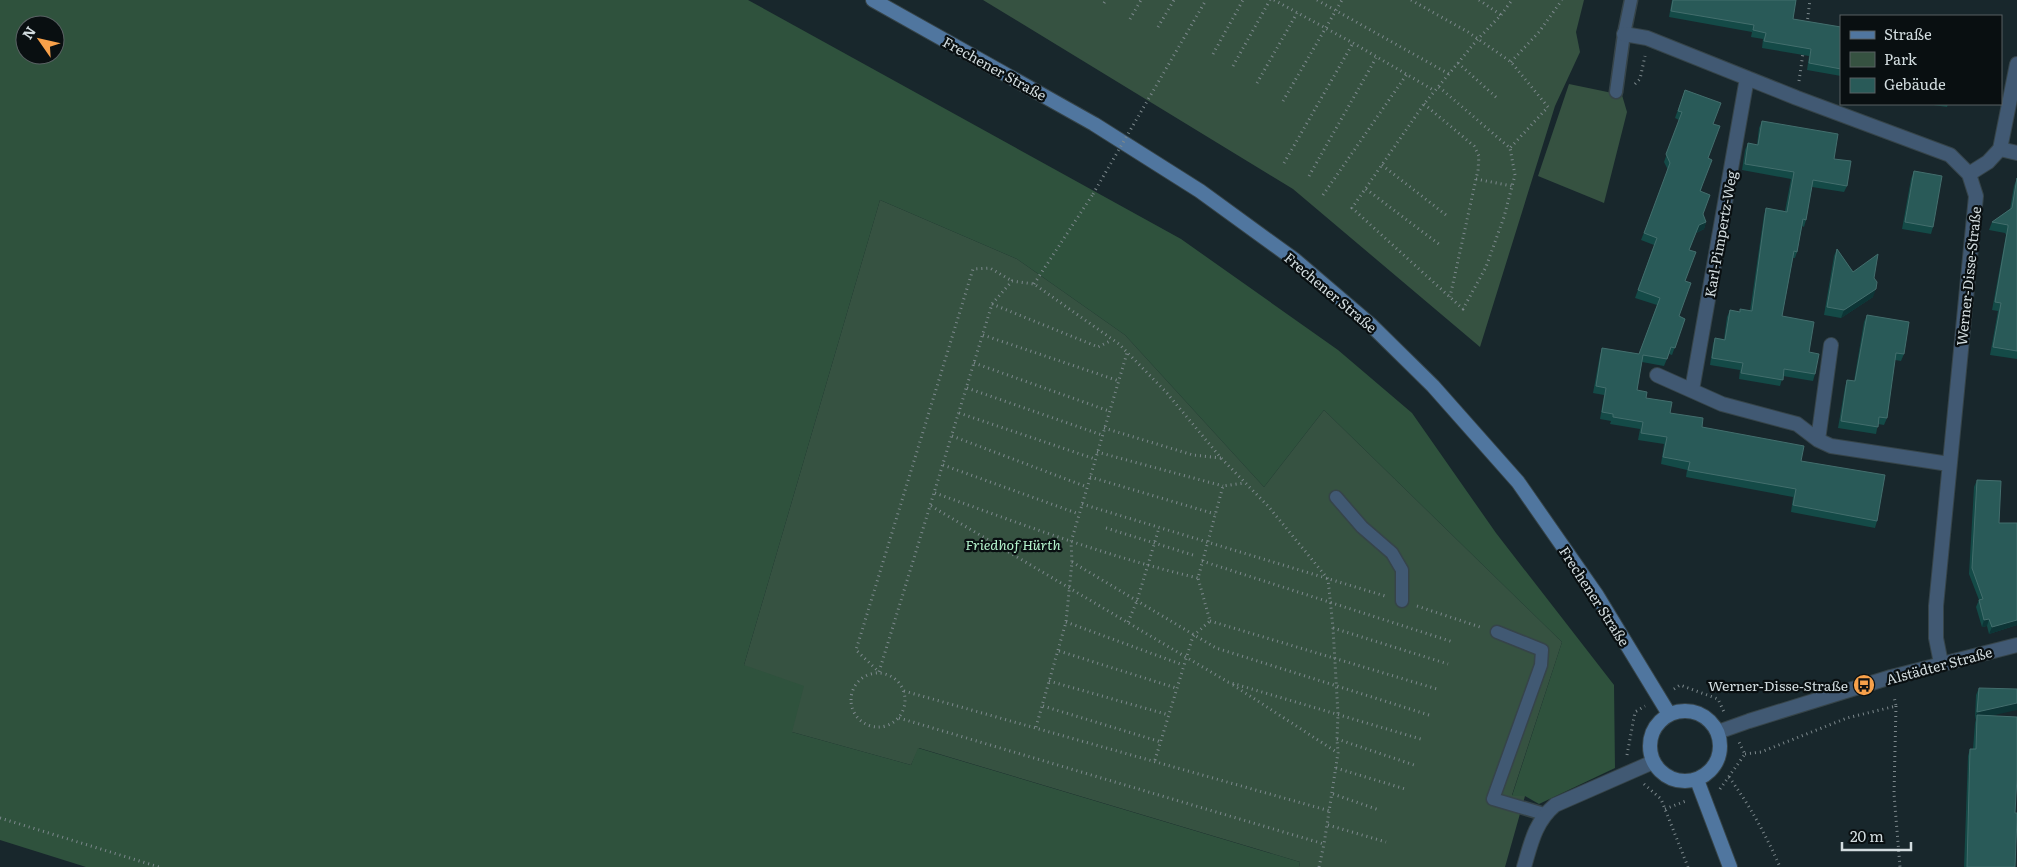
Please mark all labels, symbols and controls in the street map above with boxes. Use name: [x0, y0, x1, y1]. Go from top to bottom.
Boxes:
north arrow: [15, 15, 65, 65]
legend: [1840, 15, 2002, 105]
text: N: [17, 22, 40, 43]
text: Straße: [1884, 22, 1932, 45]
street label: Frechener Straße: [940, 31, 1050, 105]
text: Park: [1884, 47, 1918, 70]
text: Gebäude: [1884, 72, 1946, 95]
street label: Karl-Pimpertz-Weg: [1699, 169, 1741, 299]
street label: Werner-Disse-Straße: [1951, 205, 1985, 347]
street label: Frechener Straße: [1280, 247, 1382, 337]
park label: Friedhof Hürth: [965, 534, 1061, 554]
street label: Frechener Straße: [1555, 542, 1635, 650]
street label: Alstädter Straße: [1884, 641, 1994, 689]
bus stop icon: Werner-Disse-Straße: [1852, 673, 1876, 697]
place label: Werner-Disse-Straße: [1708, 675, 1848, 695]
scale bar: [1842, 820, 1911, 852]
text: 20 m: [1850, 824, 1884, 847]

